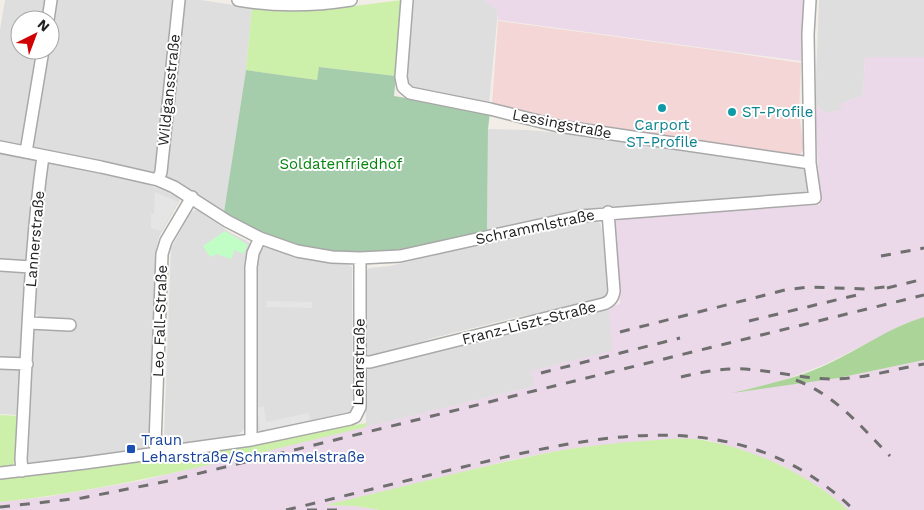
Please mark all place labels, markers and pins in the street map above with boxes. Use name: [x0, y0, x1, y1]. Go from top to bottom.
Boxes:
marker: Carport ST-Profile: [656, 102, 668, 114]
place label: ST-Profile: [742, 103, 814, 121]
marker: ST-Profile: [726, 106, 738, 118]
place label: Carport ST-Profile: [626, 116, 698, 151]
place label: Traun Leharstraße/Schrammelstraße: [141, 431, 365, 466]
marker: Traun Leharstraße/Schrammelstraße: [125, 443, 137, 455]

